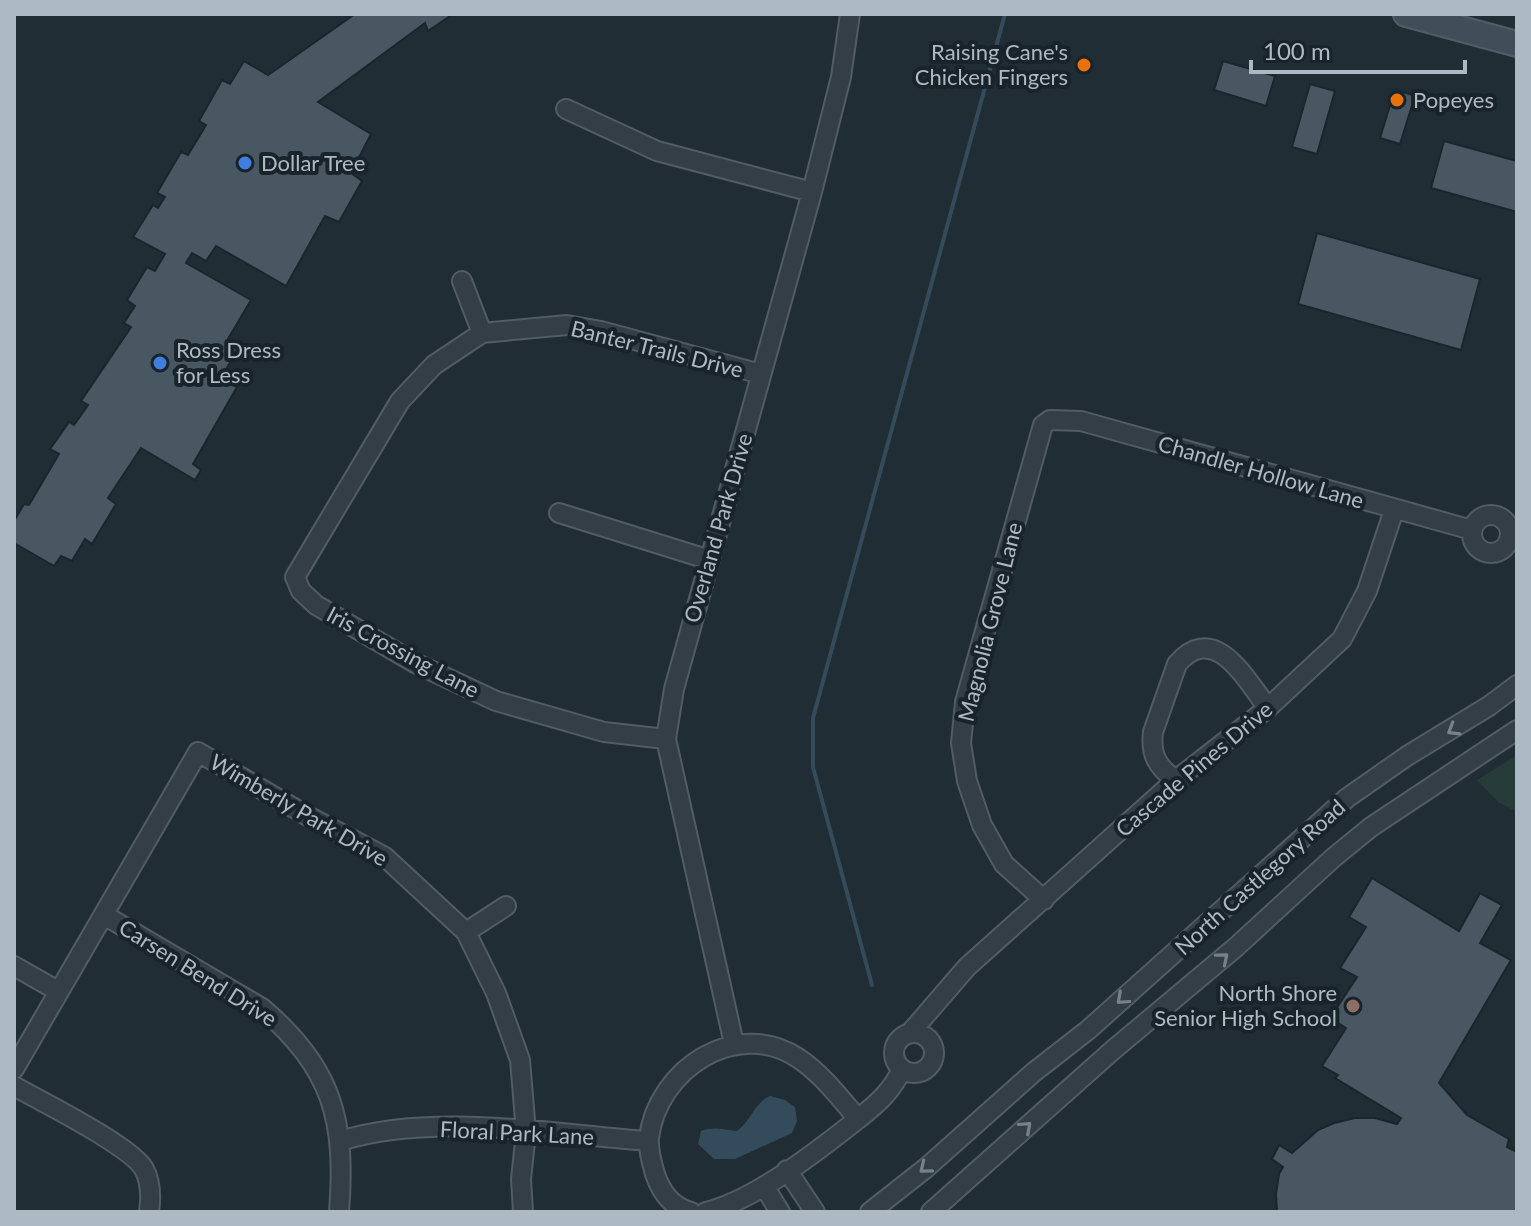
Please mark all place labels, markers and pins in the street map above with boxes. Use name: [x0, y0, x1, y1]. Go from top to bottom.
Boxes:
place label: Raising Cane's Chicken Fingers: [915, 38, 1068, 90]
marker: Raising Cane's Chicken Fingers: [1075, 56, 1093, 74]
place label: Popeyes: [1413, 86, 1494, 113]
marker: Popeyes: [1388, 91, 1406, 109]
place label: Dollar Tree: [261, 149, 365, 176]
marker: Dollar Tree: [236, 154, 254, 172]
place label: Ross Dress for Less: [176, 336, 281, 388]
marker: Ross Dress for Less: [151, 354, 169, 372]
place label: North Shore Senior High School: [1154, 979, 1337, 1031]
marker: North Shore Senior High School: [1344, 997, 1362, 1015]

